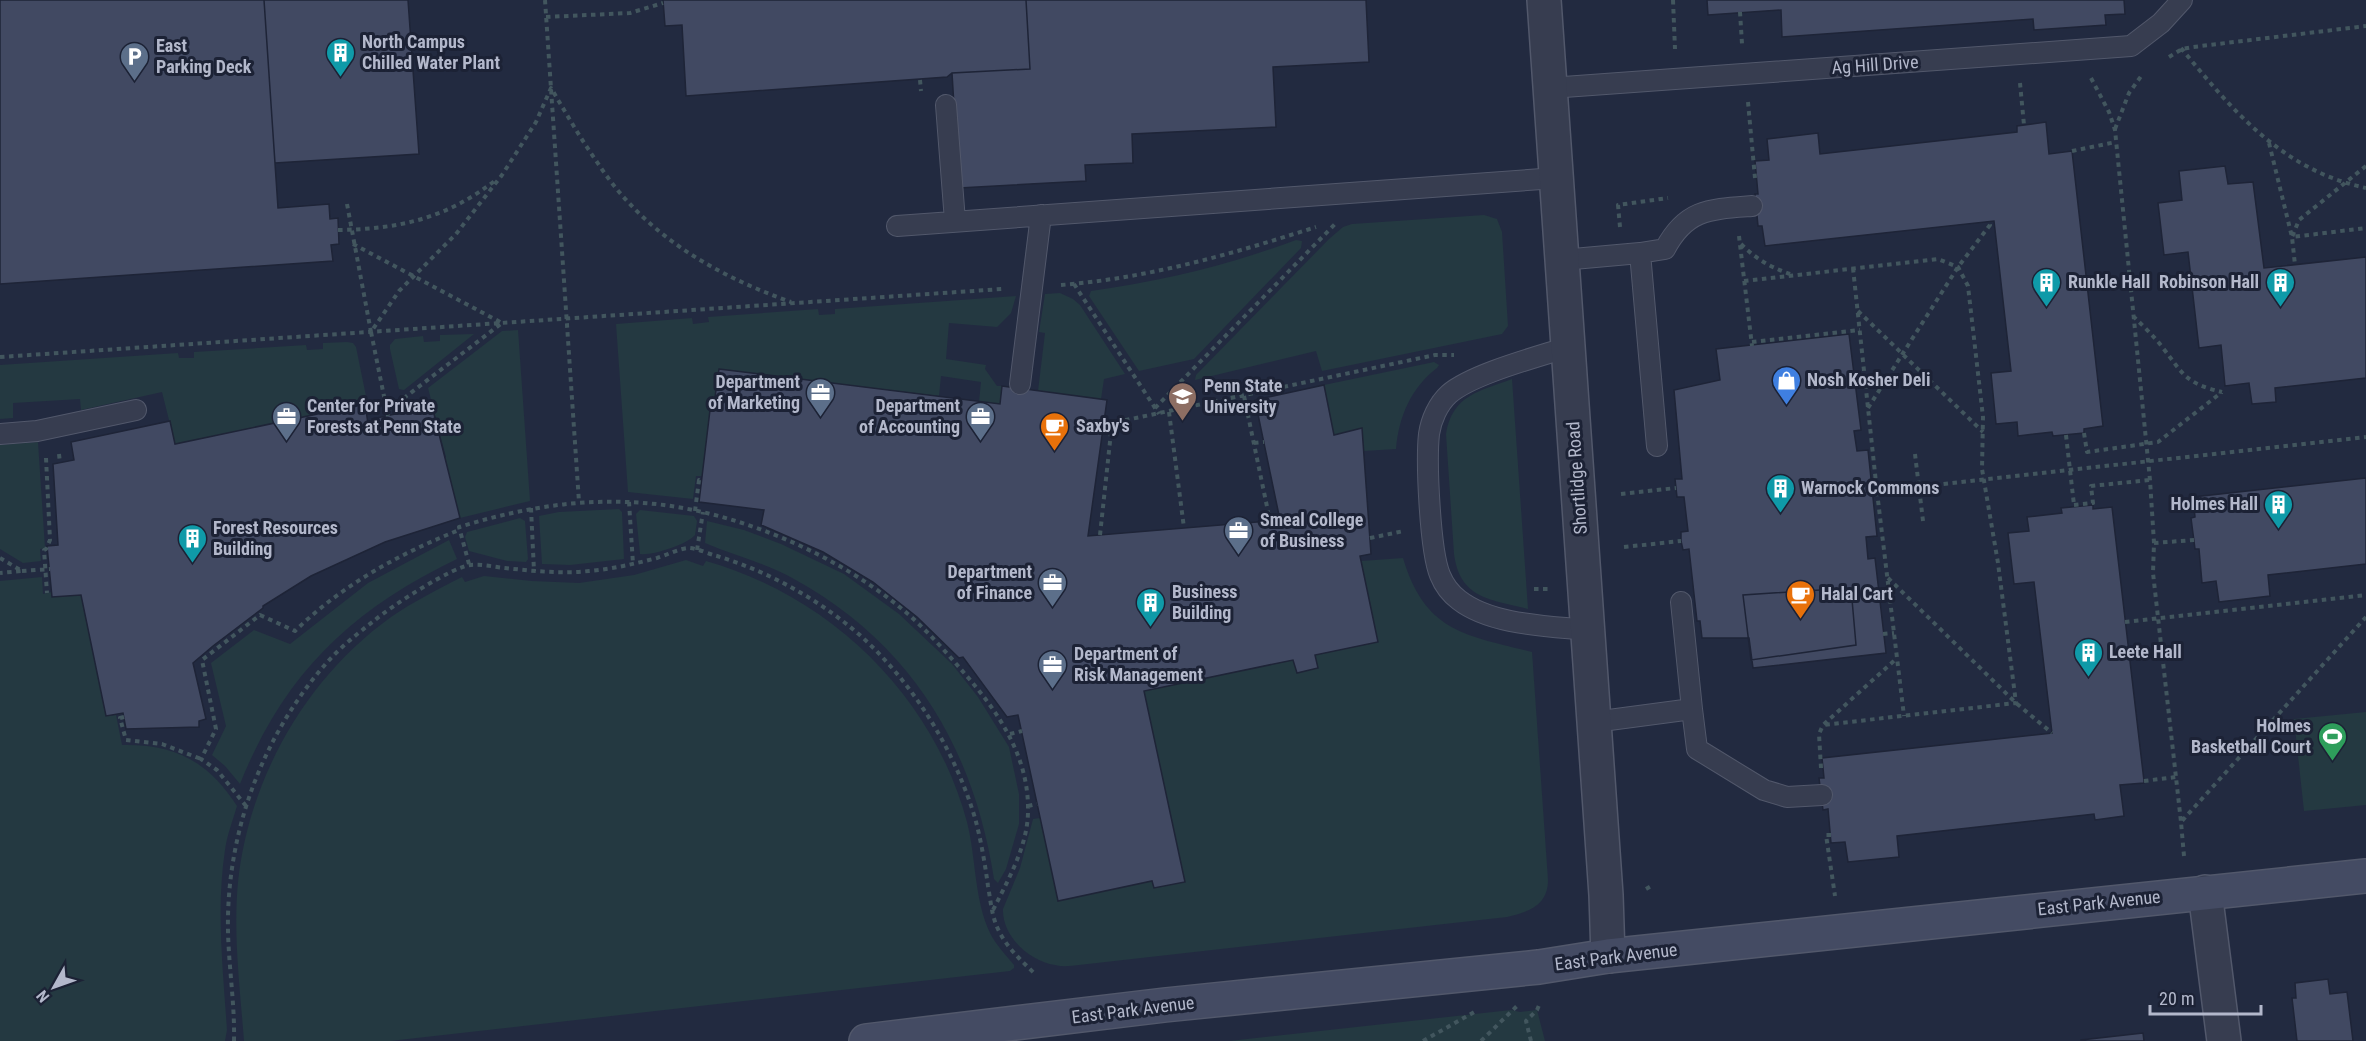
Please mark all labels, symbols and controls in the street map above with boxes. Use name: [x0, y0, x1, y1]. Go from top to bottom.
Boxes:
place label: North Campus Chilled Water Plant: [362, 31, 500, 73]
place label: East Parking Deck: [156, 35, 252, 77]
building icon: North Campus Chilled Water Plant: [325, 36, 357, 78]
parking icon: East Parking Deck: [119, 40, 151, 82]
street label: Ag Hill Drive: [1831, 51, 1919, 78]
building icon: Runkle Hall: [2031, 266, 2063, 308]
building icon: Robinson Hall: [2264, 266, 2296, 308]
place label: Runkle Hall: [2068, 271, 2150, 292]
place label: Robinson Hall: [2159, 271, 2259, 292]
shop icon: Nosh Kosher Deli: [1770, 364, 1802, 406]
place label: Nosh Kosher Deli: [1807, 369, 1930, 390]
place label: Department of Marketing: [708, 371, 800, 413]
place label: Penn State University: [1204, 375, 1283, 417]
office icon: Department of Marketing: [805, 376, 837, 418]
school or university icon: Penn State University: [1167, 380, 1199, 422]
place label: Center for Private Forests at Penn State: [307, 395, 462, 437]
place label: Department of Accounting: [859, 395, 960, 437]
office icon: Center for Private Forests at Penn State: [270, 400, 302, 442]
office icon: Department of Accounting: [965, 400, 997, 442]
cafe icon: Saxby's: [1039, 410, 1071, 452]
place label: Saxby's: [1076, 415, 1130, 436]
street label: Shortlidge Road: [1562, 421, 1591, 535]
building icon: Warnock Commons: [1764, 472, 1796, 514]
place label: Warnock Commons: [1801, 477, 1939, 498]
building icon: Holmes Hall: [2263, 488, 2295, 530]
place label: Holmes Hall: [2171, 493, 2258, 514]
place label: Smeal College of Business: [1260, 509, 1364, 551]
office icon: Smeal College of Business: [1223, 514, 1255, 556]
place label: Forest Resources Building: [213, 517, 338, 559]
building icon: Forest Resources Building: [176, 522, 208, 564]
place label: Department of Finance: [948, 561, 1032, 603]
office icon: Department of Finance: [1037, 566, 1069, 608]
cafe icon: Halal Cart: [1784, 578, 1816, 620]
place label: Business Building: [1172, 581, 1237, 623]
place label: Halal Cart: [1821, 583, 1893, 604]
building icon: Business Building: [1135, 586, 1167, 628]
building icon: Leete Hall: [2072, 636, 2104, 678]
place label: Leete Hall: [2109, 641, 2182, 662]
place label: Department of Risk Management: [1074, 643, 1203, 685]
office icon: Department of Risk Management: [1037, 648, 1069, 690]
place label: Holmes Basketball Court: [2191, 715, 2311, 757]
sports icon: Holmes Basketball Court: [2316, 720, 2348, 762]
street label: East Park Avenue: [2037, 886, 2161, 919]
street label: East Park Avenue: [1553, 939, 1678, 974]
north arrow: [24, 957, 84, 1017]
scale bar: [2150, 978, 2261, 1016]
text: N: [32, 986, 53, 1006]
text: 20 m: [2159, 988, 2194, 1009]
street label: East Park Avenue: [1070, 992, 1195, 1027]

